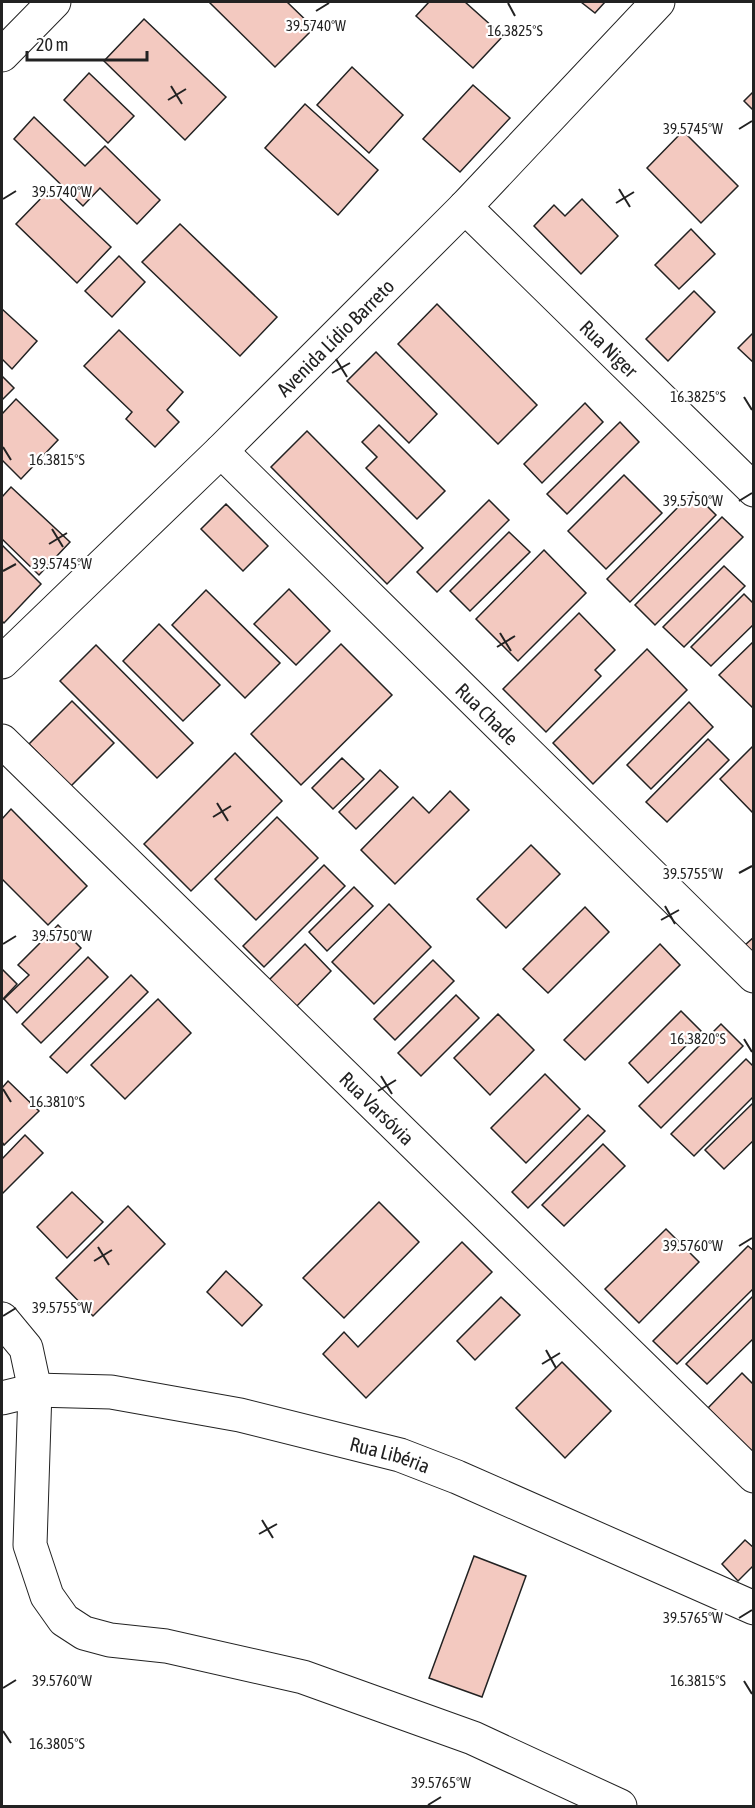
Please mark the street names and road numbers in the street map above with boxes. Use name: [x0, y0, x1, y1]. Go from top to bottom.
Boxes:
street label: Avenida Lídio Barreto: [271, 274, 398, 401]
street label: Rua Niger: [576, 315, 644, 382]
street label: Rua Chade: [451, 678, 523, 749]
street label: Rua Varsóvia: [336, 1067, 419, 1149]
street label: Rua Libéria: [348, 1431, 433, 1477]

